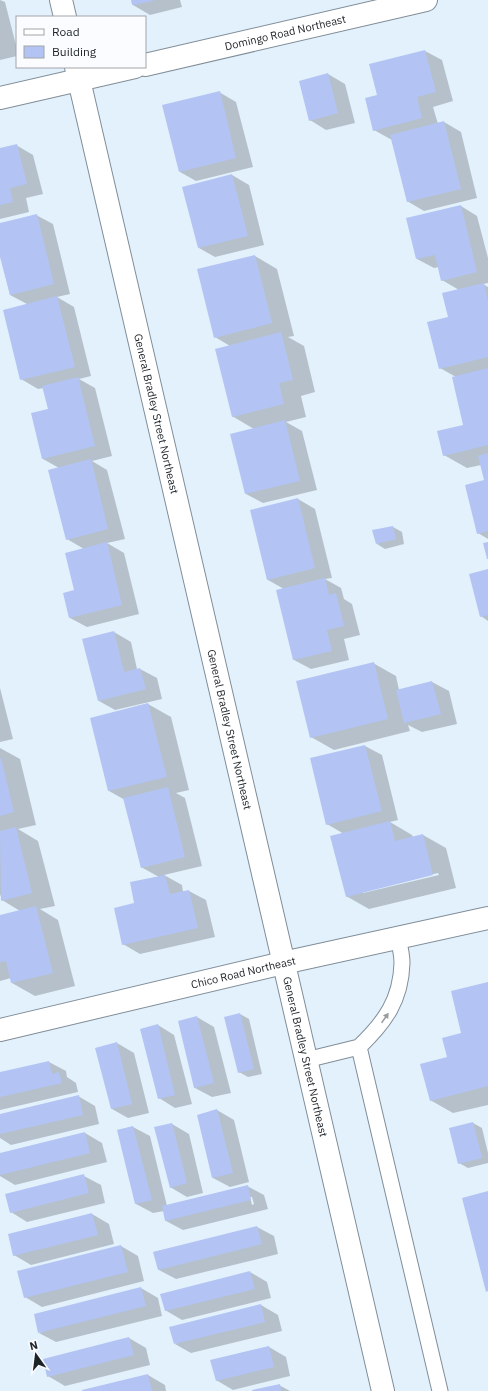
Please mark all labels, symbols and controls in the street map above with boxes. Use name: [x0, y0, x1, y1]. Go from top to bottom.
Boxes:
street label: Domingo Road Northeast: [223, 12, 347, 53]
legend: [16, 16, 146, 68]
text: Road: [52, 24, 80, 39]
text: Building: [52, 44, 97, 59]
street label: General Bradley Street Northeast: [131, 332, 182, 495]
street label: General Bradley Street Northeast: [204, 648, 255, 811]
street label: Chico Road Northeast: [189, 953, 297, 992]
street label: General Bradley Street Northeast: [280, 975, 331, 1138]
one-way arrow: [381, 1013, 389, 1023]
north arrow: [16, 1335, 56, 1375]
text: N: [28, 1338, 39, 1353]

